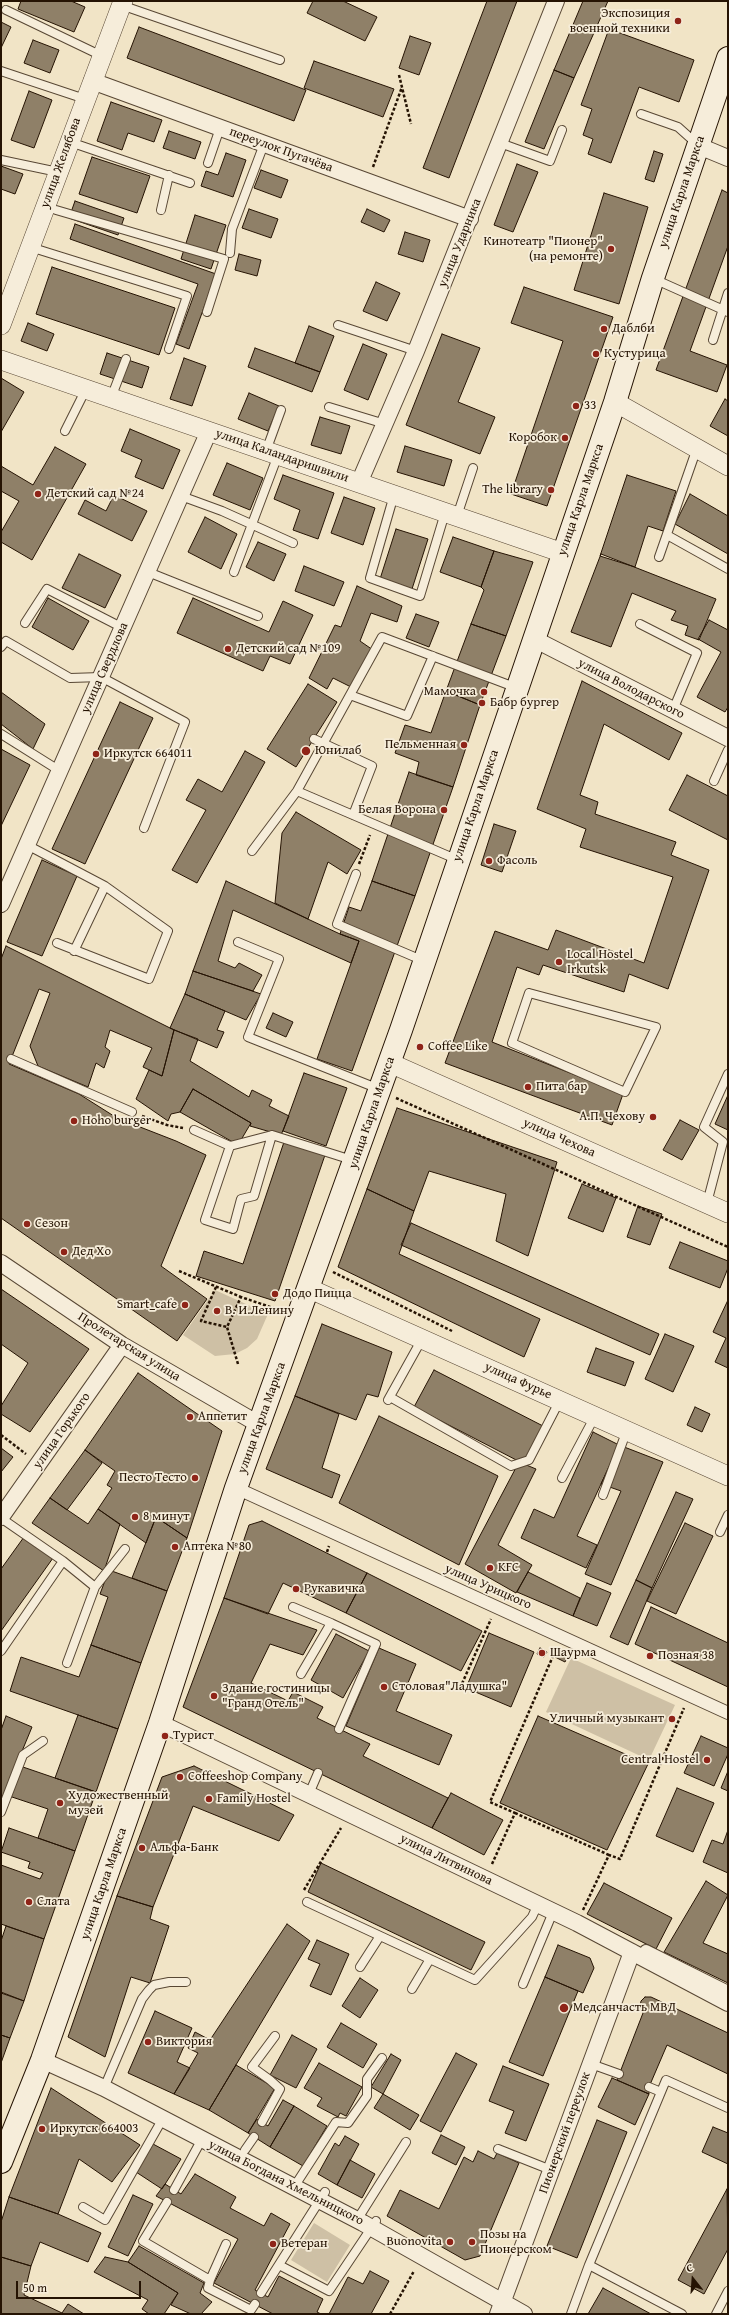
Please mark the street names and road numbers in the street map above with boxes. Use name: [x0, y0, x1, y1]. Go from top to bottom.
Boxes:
street label: улица Желябова: [37, 116, 85, 210]
street label: переулок Пугачёва: [227, 124, 335, 176]
street label: улица Карла Маркса: [655, 134, 709, 250]
street label: улица Ударника: [435, 196, 485, 290]
street label: улица Каландаришвили: [213, 426, 351, 486]
street label: улица Карла Маркса: [554, 442, 608, 558]
street label: улица Свердлова: [78, 620, 132, 716]
street label: улица Володарского: [575, 655, 687, 723]
street label: улица Карла Маркса: [449, 748, 503, 864]
street label: улица Карла Маркса: [345, 1055, 399, 1171]
street label: улица Чехова: [520, 1115, 598, 1161]
street label: Пролетарская улица: [75, 1309, 183, 1385]
street label: улица Фурье: [482, 1359, 554, 1403]
street label: улица Карла Маркса: [235, 1360, 289, 1476]
street label: улица Горького: [30, 1390, 94, 1472]
street label: улица Урицкого: [442, 1561, 534, 1613]
street label: улица Карла Маркса: [77, 1826, 131, 1942]
street label: улица Литвинова: [397, 1831, 495, 1889]
street label: Пионерский переулок: [536, 2070, 594, 2196]
street label: улица Богдана Хмельницкого: [206, 2137, 366, 2229]

